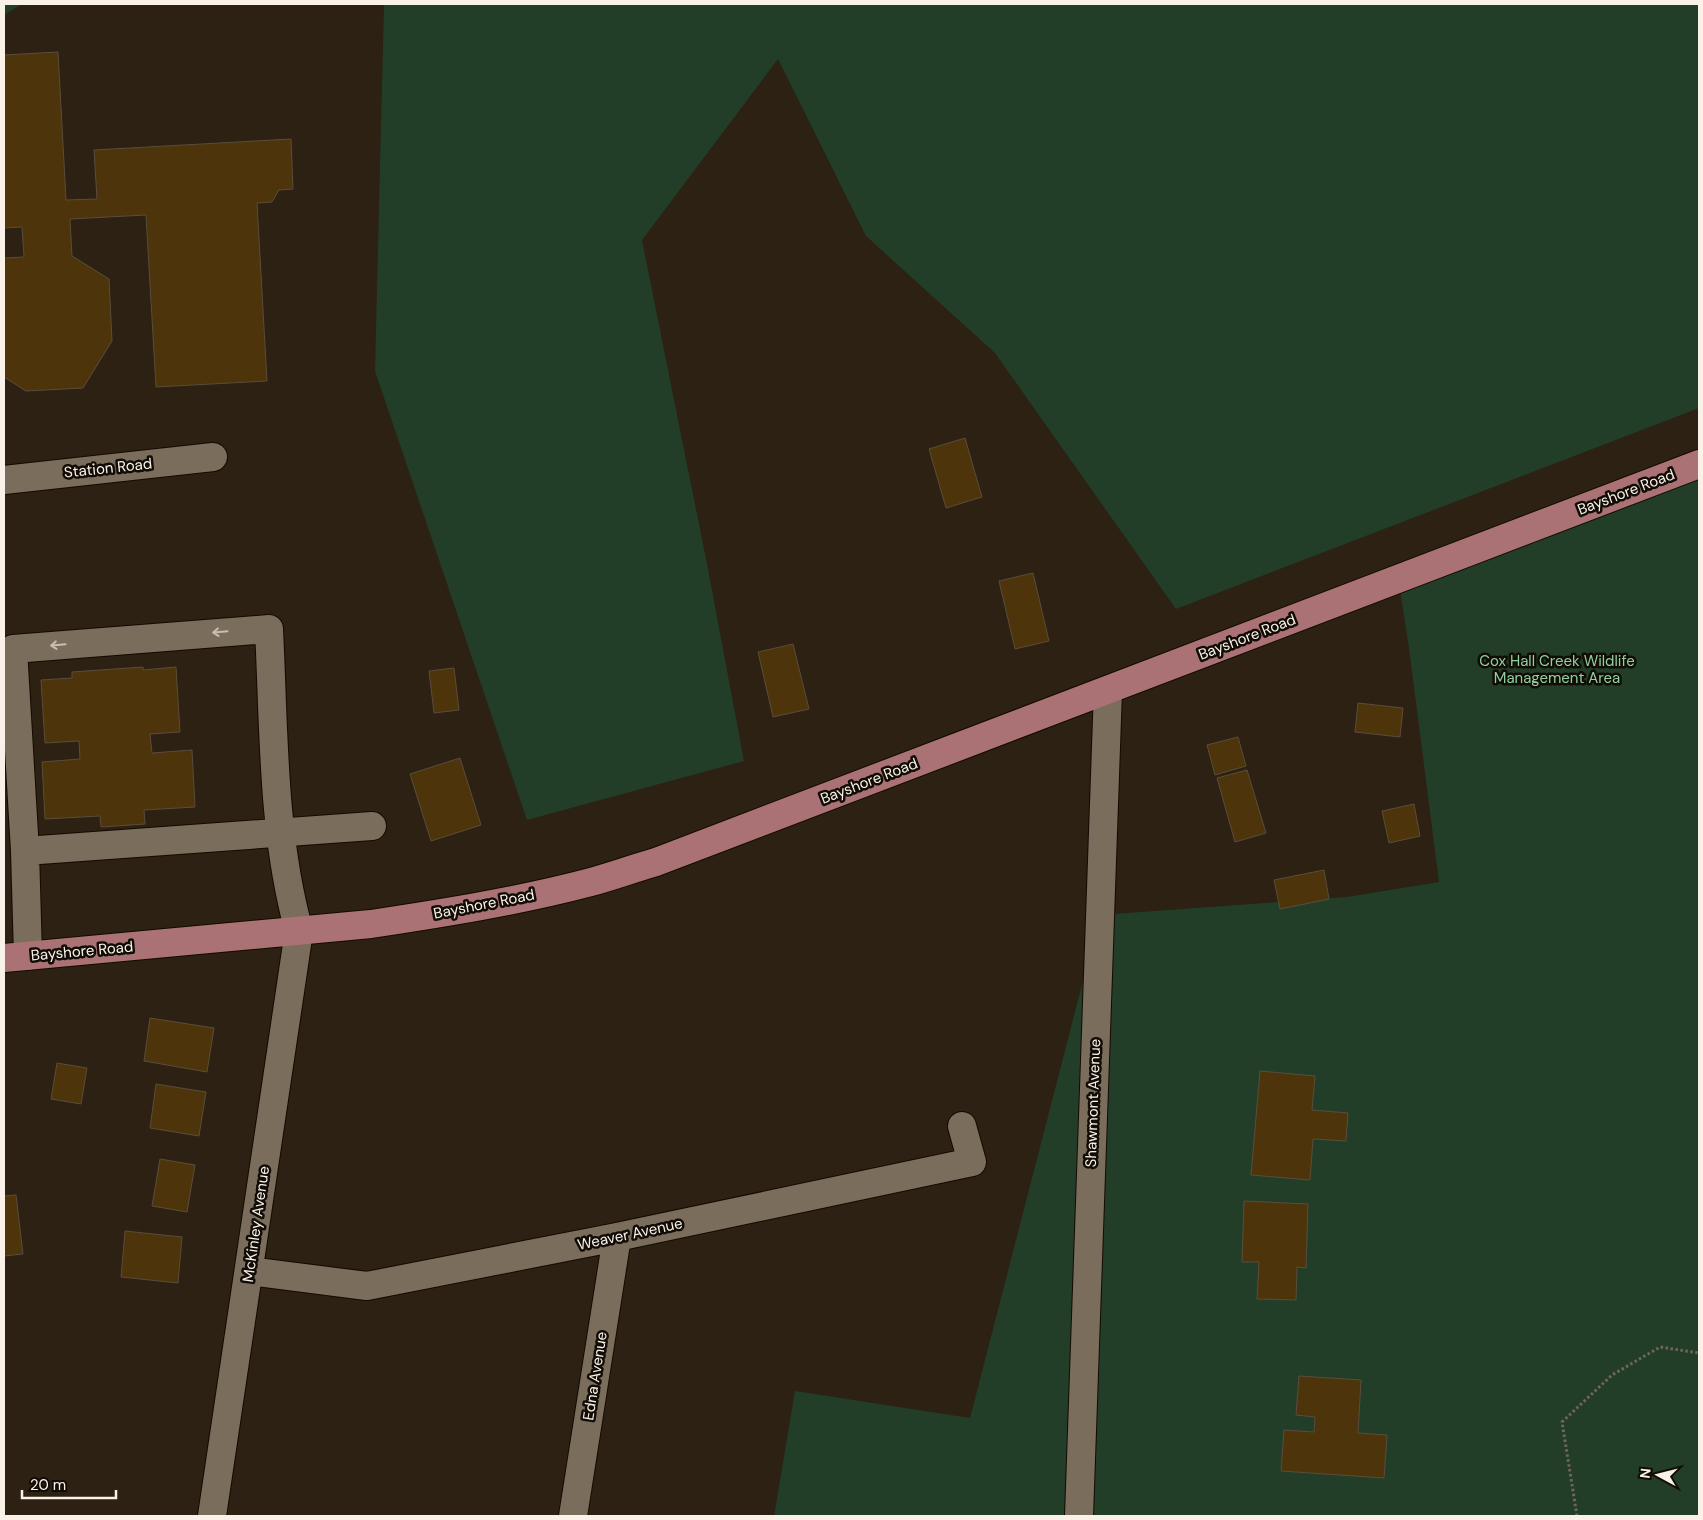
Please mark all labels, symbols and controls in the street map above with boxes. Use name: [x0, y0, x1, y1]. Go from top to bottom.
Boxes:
street label: Station Road: [63, 453, 153, 483]
street label: Bayshore Road: [1575, 464, 1677, 520]
street label: Bayshore Road: [1196, 609, 1298, 665]
one-way arrow: [212, 628, 228, 637]
one-way arrow: [50, 640, 66, 650]
park label: Cox Hall Creek Wildlife Management Area: [1479, 651, 1635, 688]
street label: Bayshore Road: [818, 753, 920, 809]
street label: Bayshore Road: [432, 884, 536, 924]
street label: Bayshore Road: [30, 937, 134, 965]
street label: Shawmont Avenue: [1081, 1038, 1105, 1168]
street label: McKinley Avenue: [238, 1165, 274, 1283]
street label: Weaver Avenue: [576, 1213, 684, 1255]
street label: Edna Avenue: [578, 1330, 612, 1422]
north arrow: [1633, 1450, 1683, 1500]
text: N: [1636, 1467, 1655, 1480]
scale bar: [22, 1468, 116, 1500]
text: 20 m: [30, 1475, 66, 1495]

